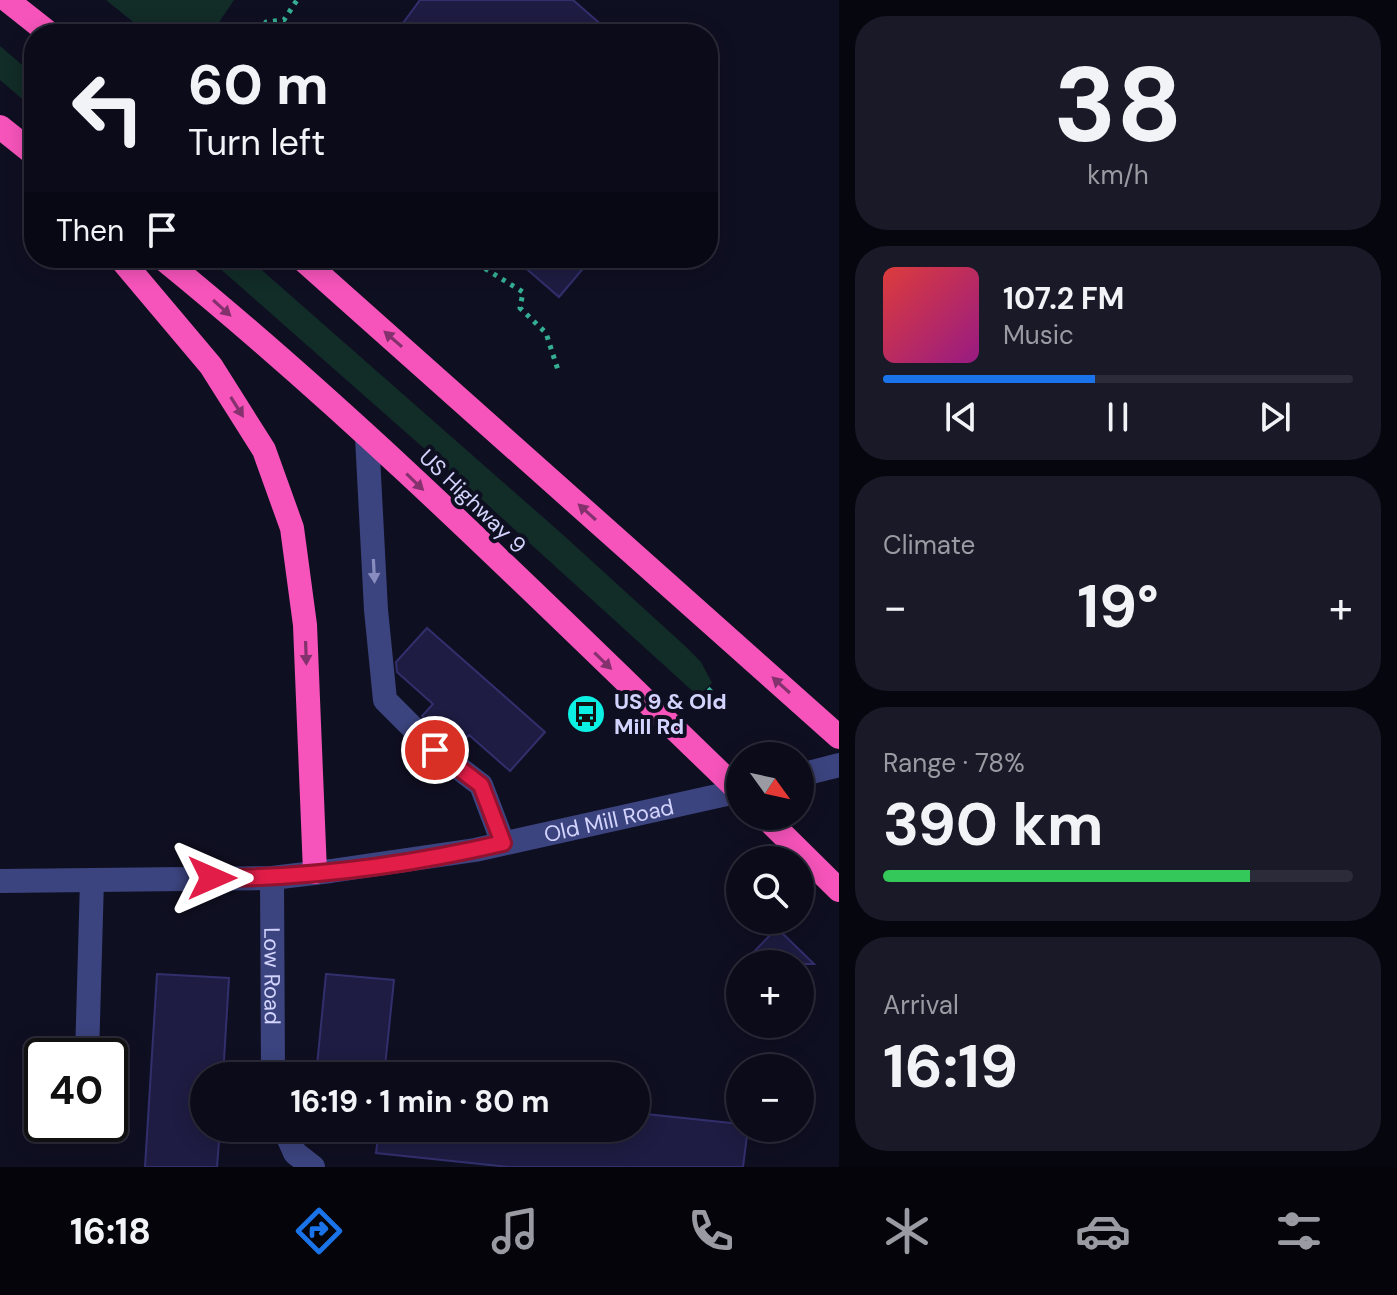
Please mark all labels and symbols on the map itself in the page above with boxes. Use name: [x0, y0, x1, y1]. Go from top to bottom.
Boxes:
one-way arrow: [212, 298, 231, 316]
one-way arrow: [383, 331, 403, 348]
one-way arrow: [230, 396, 244, 418]
street label: US Highway 9: [413, 443, 532, 560]
one-way arrow: [405, 472, 424, 490]
one-way arrow: [577, 503, 597, 521]
one-way arrow: [367, 559, 380, 584]
one-way arrow: [300, 641, 313, 666]
one-way arrow: [593, 652, 612, 670]
one-way arrow: [771, 677, 790, 695]
place label: US 9 & Old Mill Rd: [614, 687, 727, 741]
bus stop icon: US 9 & Old Mill Rd: [565, 693, 607, 735]
pin: [401, 716, 469, 784]
north arrow: [726, 742, 814, 830]
street label: Old Mill Road: [541, 792, 677, 849]
position arrow: [170, 836, 254, 920]
street label: Low Road: [257, 927, 287, 1025]
speed limit sign: 40: [24, 1038, 128, 1142]

